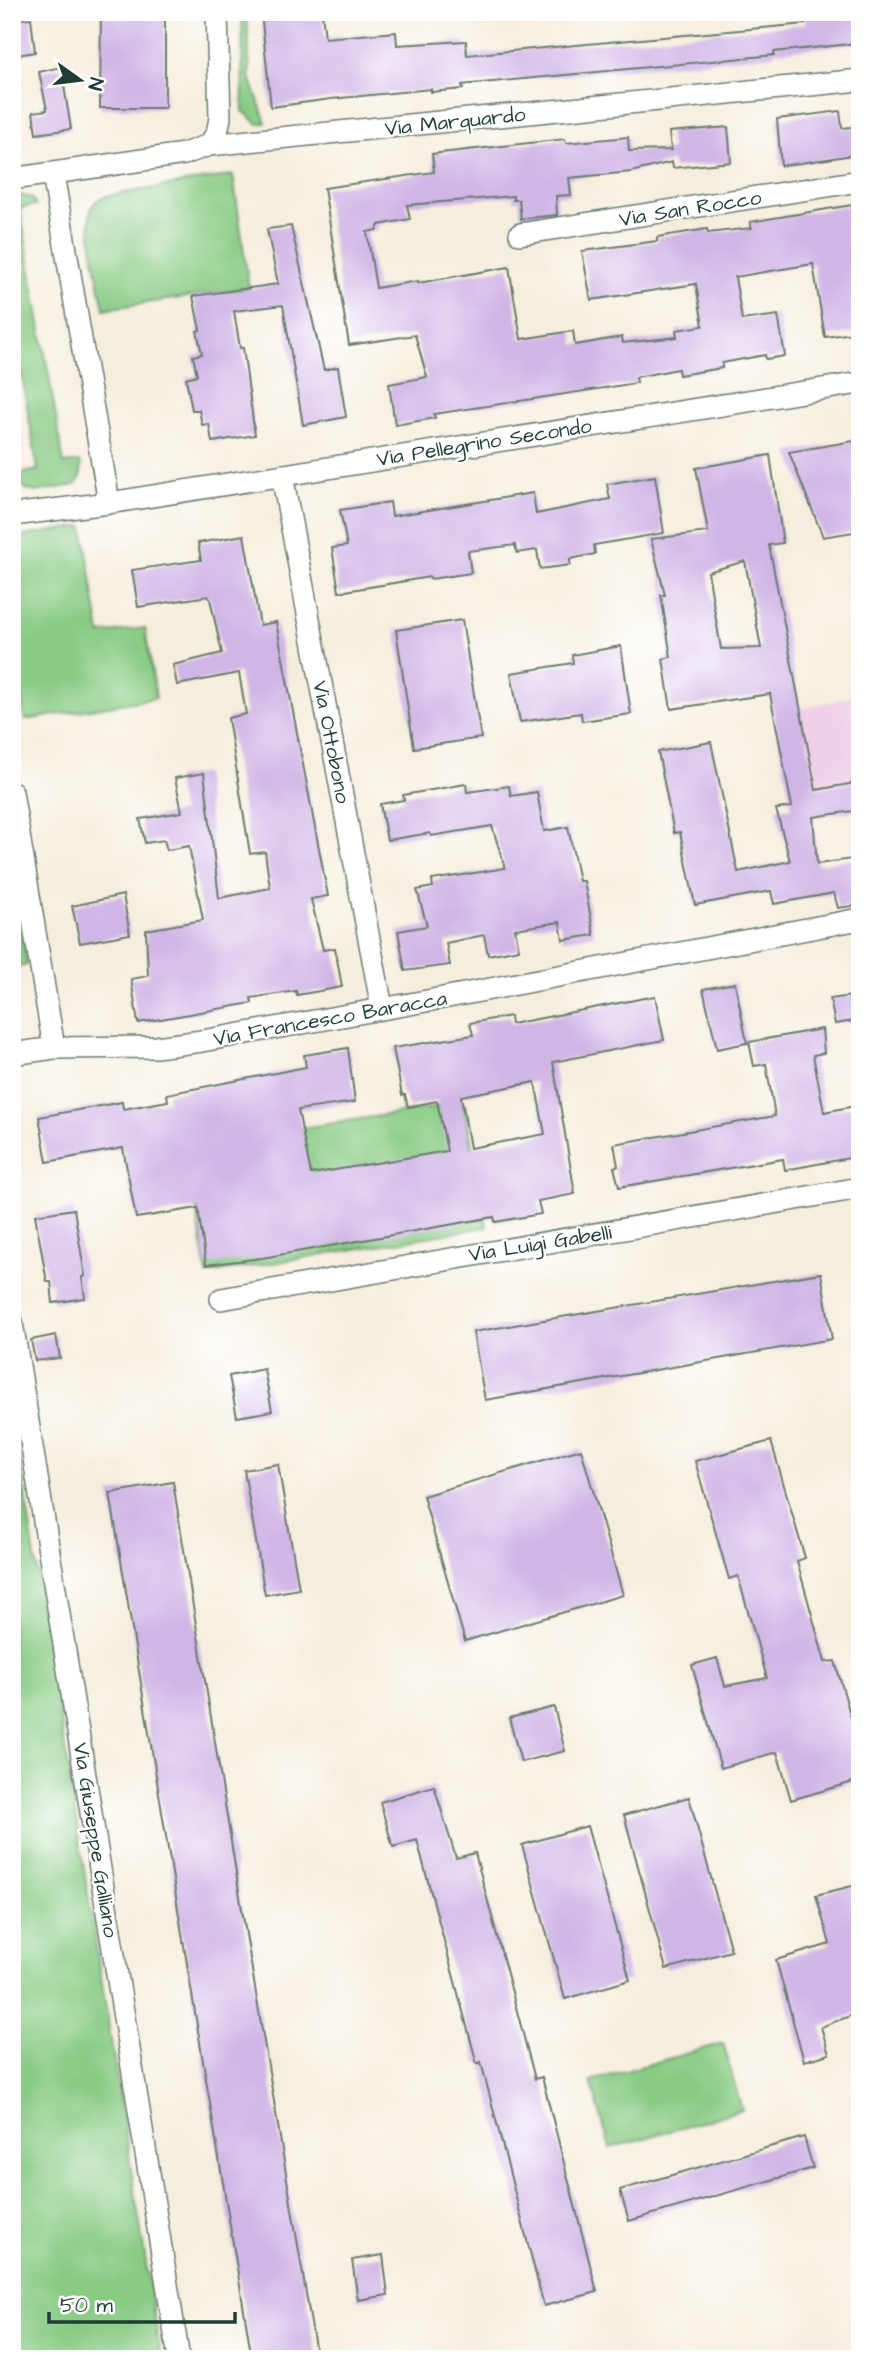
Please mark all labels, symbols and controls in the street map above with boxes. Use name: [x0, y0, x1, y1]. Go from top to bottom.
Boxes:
north arrow: [46, 46, 116, 116]
text: N: [80, 75, 110, 93]
street label: Via Marquardo: [383, 100, 527, 143]
street label: Via San Rocco: [617, 183, 763, 234]
street label: Via Pellegrino Secondo: [374, 411, 594, 476]
street label: Via Ottobono: [305, 678, 358, 806]
street label: Via Francesco Baracca: [211, 984, 449, 1053]
street label: Via Luigi Gabelli: [466, 1218, 614, 1271]
street label: Via Giuseppe Galliano: [65, 1741, 125, 1940]
scale bar: [49, 2280, 234, 2324]
text: 50 m: [60, 2291, 114, 2320]

